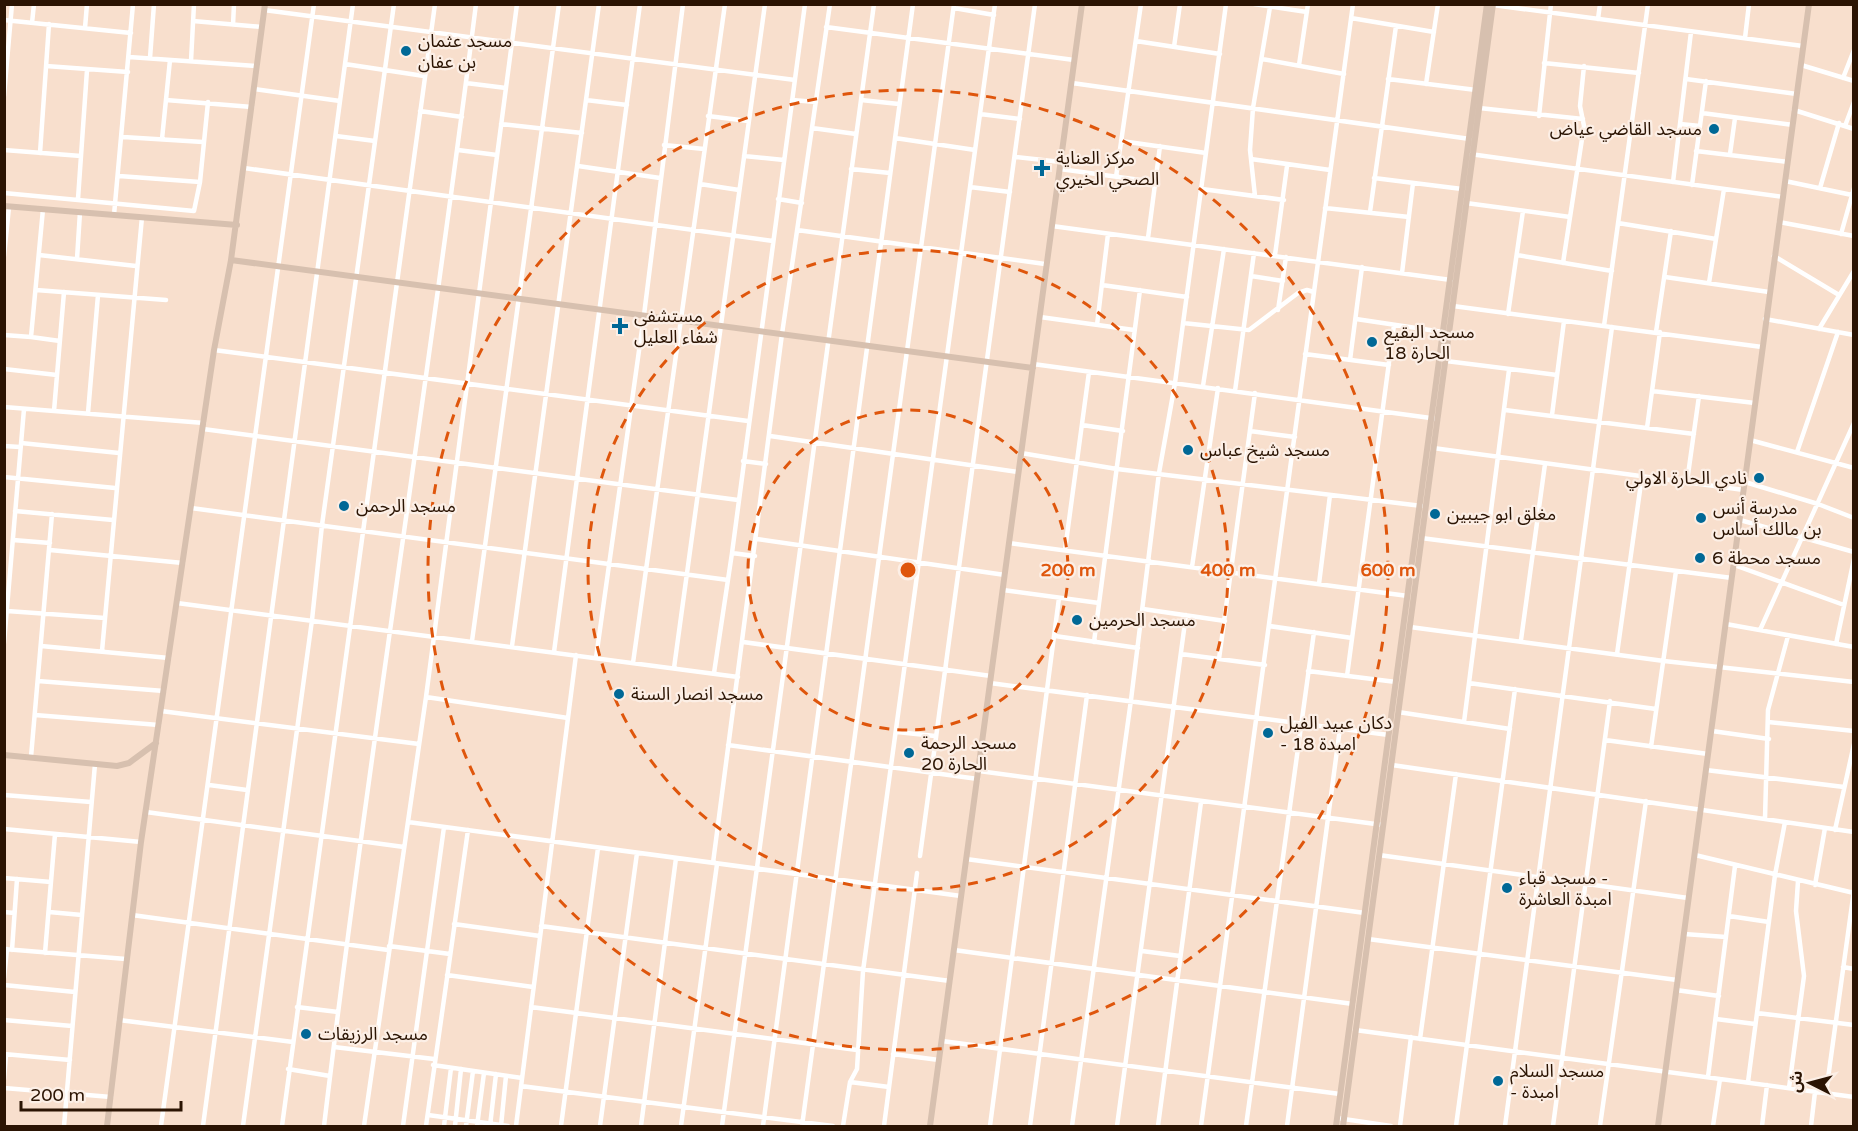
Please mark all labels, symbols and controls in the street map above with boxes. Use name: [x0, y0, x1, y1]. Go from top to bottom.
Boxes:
place label: مسجد عثمان بن عفان: [418, 30, 512, 73]
marker: مسجد عثمان بن عفان: [399, 44, 413, 58]
place label: مسجد القاضي عياض: [1550, 118, 1702, 142]
marker: مسجد القاضي عياض: [1707, 122, 1721, 136]
place label: مركز العناية الصحي الخيري: [1056, 147, 1159, 192]
marker: مركز العناية الصحي الخيري: [1033, 159, 1051, 177]
place label: مستشفى شفاء العليل: [634, 305, 718, 348]
marker: مستشفى شفاء العليل: [611, 317, 629, 335]
place label: مسجد البقيع الحارة 18: [1384, 321, 1475, 364]
marker: مسجد البقيع الحارة 18: [1365, 335, 1379, 349]
place label: مسجد شيخ عباس: [1200, 439, 1330, 463]
marker: مسجد شيخ عباس: [1181, 443, 1195, 457]
place label: نادي الحارة الاولي: [1626, 467, 1747, 491]
marker: نادي الحارة الاولي: [1752, 471, 1766, 485]
place label: مسجد الرحمن: [356, 495, 456, 517]
place label: مدرسة أنس بن مالك أساس: [1713, 497, 1822, 540]
marker: مسجد الرحمن: [337, 499, 351, 513]
place label: مغلق ابو جيبين: [1447, 503, 1556, 525]
marker: مغلق ابو جيبين: [1428, 507, 1442, 521]
marker: مدرسة أنس بن مالك أساس: [1694, 511, 1708, 525]
place label: مسجد محطة 6: [1712, 547, 1821, 569]
marker: مسجد محطة 6: [1693, 551, 1707, 565]
text: 200 m: [1040, 559, 1096, 581]
text: 400 m: [1200, 559, 1256, 581]
text: 600 m: [1360, 559, 1416, 581]
centre of rings: [898, 560, 918, 580]
place label: مسجد الحرمين: [1089, 609, 1196, 631]
marker: مسجد الحرمين: [1070, 613, 1084, 627]
place label: مسجد انصار السنة: [631, 683, 763, 705]
marker: مسجد انصار السنة: [612, 687, 626, 701]
place label: دكان عبيد الفيل - امبدة 18: [1280, 712, 1392, 755]
marker: دكان عبيد الفيل - امبدة 18: [1261, 726, 1275, 740]
place label: مسجد الرحمة الحارة 20: [921, 732, 1017, 775]
marker: مسجد الرحمة الحارة 20: [902, 746, 916, 760]
place label: مسجد قباء - امبدة العاشرة: [1519, 867, 1612, 910]
marker: مسجد قباء - امبدة العاشرة: [1500, 881, 1514, 895]
place label: مسجد الرزيقات: [318, 1023, 428, 1045]
marker: مسجد الرزيقات: [299, 1027, 313, 1041]
north arrow: [1780, 1053, 1840, 1113]
place label: مسجد السلام - امبدة: [1510, 1060, 1604, 1103]
text: ش: [1785, 1070, 1807, 1093]
scale bar: [21, 1074, 182, 1112]
marker: مسجد السلام - امبدة: [1491, 1074, 1505, 1088]
text: 200 m: [30, 1084, 85, 1106]

